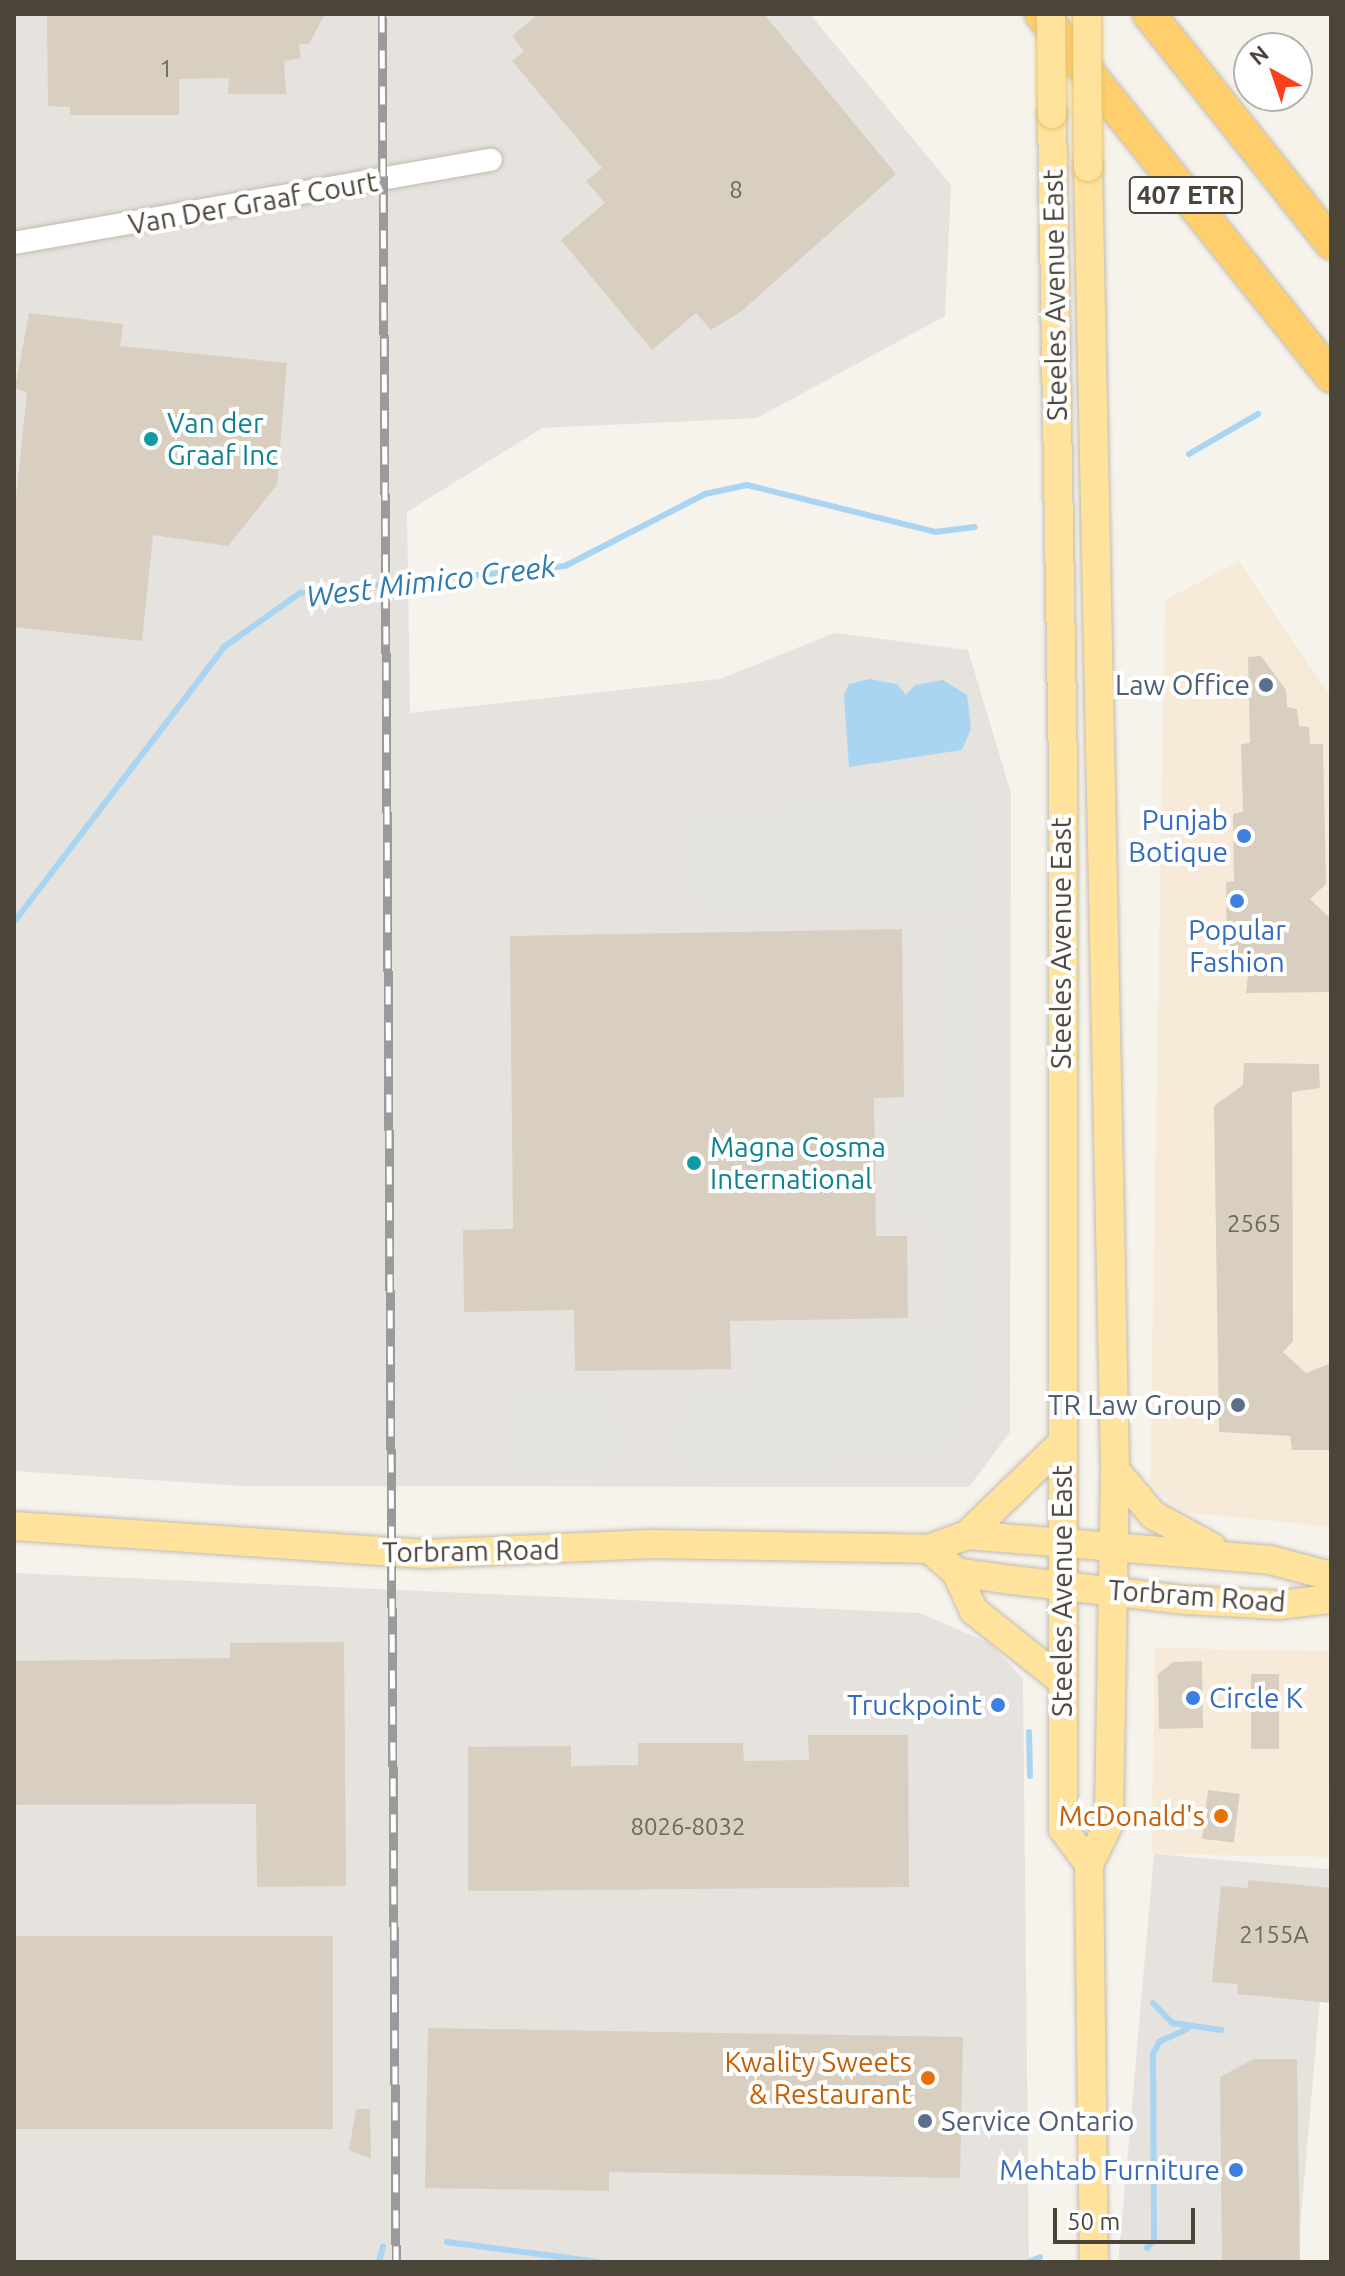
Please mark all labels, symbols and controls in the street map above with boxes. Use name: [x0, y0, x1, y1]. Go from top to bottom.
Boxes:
north arrow: [1233, 32, 1313, 112]
text: N: [1244, 40, 1273, 70]
house number: 1: [159, 55, 173, 83]
street label: Van Der Graaf Court: [126, 165, 380, 241]
street label: Steeles Avenue East: [1036, 169, 1074, 421]
road number: 407 ETR: [1128, 173, 1244, 217]
house number: 8: [729, 176, 743, 204]
place label: Van der Graaf Inc: [167, 406, 278, 472]
marker: Van der Graaf Inc: [142, 430, 160, 448]
water label: West Mimico Creek: [304, 548, 558, 614]
place label: Law Office: [1115, 668, 1250, 702]
marker: Law Office: [1257, 676, 1275, 694]
place label: Punjab Botique: [1128, 803, 1228, 869]
street label: Steeles Avenue East: [1044, 817, 1078, 1069]
marker: Punjab Botique: [1235, 827, 1253, 845]
marker: Popular Fashion: [1228, 892, 1246, 910]
place label: Popular Fashion: [1188, 913, 1286, 979]
place label: Magna Cosma International: [710, 1130, 886, 1196]
marker: Magna Cosma International: [685, 1154, 703, 1172]
house number: 2565: [1227, 1210, 1281, 1238]
place label: TR Law Group: [1048, 1388, 1222, 1422]
marker: TR Law Group: [1229, 1396, 1247, 1414]
street label: Steeles Avenue East: [1045, 1465, 1079, 1717]
street label: Torbram Road: [382, 1533, 560, 1569]
street label: Torbram Road: [1107, 1573, 1287, 1619]
place label: Circle K: [1209, 1681, 1303, 1715]
place label: Truckpoint: [847, 1688, 982, 1722]
marker: Circle K: [1184, 1689, 1202, 1707]
marker: Truckpoint: [989, 1696, 1007, 1714]
place label: McDonald's: [1059, 1799, 1205, 1833]
marker: McDonald's: [1212, 1807, 1230, 1825]
house number: 8026-8032: [630, 1813, 746, 1841]
house number: 2155A: [1239, 1921, 1309, 1949]
place label: Kwality Sweets & Restaurant: [724, 2045, 912, 2111]
marker: Kwality Sweets & Restaurant: [919, 2069, 937, 2087]
place label: Service Ontario: [941, 2104, 1134, 2138]
marker: Service Ontario: [916, 2112, 934, 2130]
place label: Mehtab Furniture: [999, 2153, 1220, 2187]
marker: Mehtab Furniture: [1227, 2161, 1245, 2179]
scale bar: [1057, 2192, 1199, 2242]
text: 50 m: [1067, 2208, 1120, 2235]

